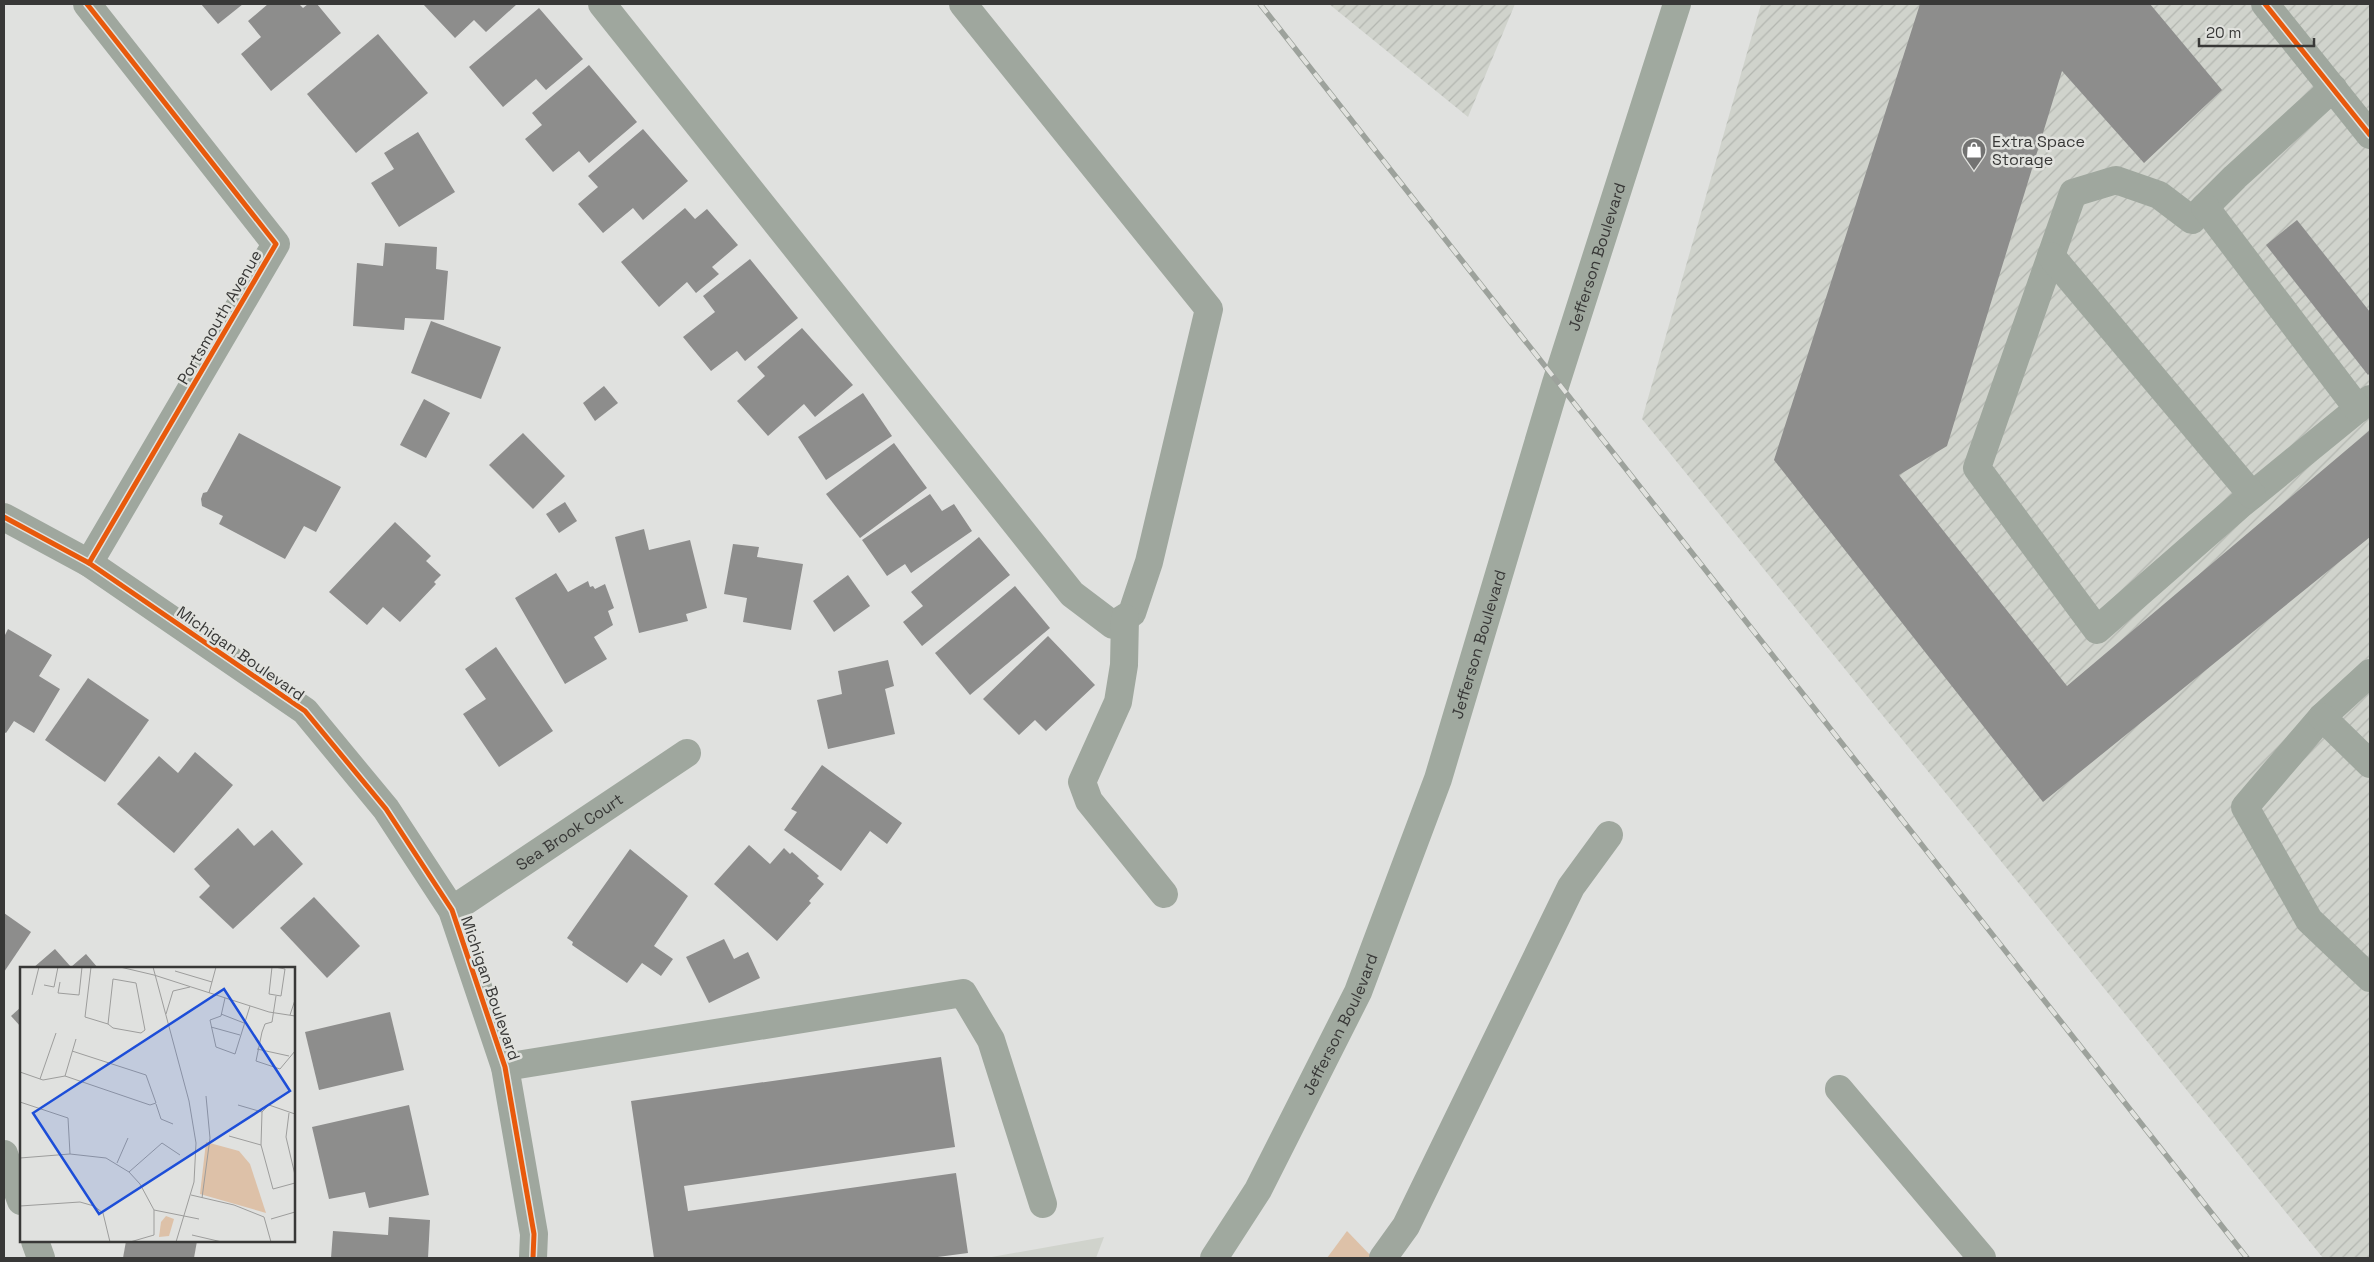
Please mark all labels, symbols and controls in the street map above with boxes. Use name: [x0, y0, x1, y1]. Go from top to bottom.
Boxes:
scale bar: [2199, 15, 2314, 47]
text: 20 m: [2206, 23, 2241, 42]
place label: Extra Space Storage: [1992, 131, 2085, 170]
shop icon: Extra Space Storage: [1961, 137, 1987, 171]
street label: Jefferson Boulevard: [1563, 180, 1630, 334]
street label: Portsmouth Avenue: [172, 246, 267, 388]
street label: Jefferson Boulevard: [1446, 567, 1511, 721]
street label: Michigan Boulevard: [173, 601, 309, 705]
street label: Sea Brook Court: [512, 789, 627, 875]
street label: Michigan Boulevard: [456, 913, 525, 1063]
street label: Jefferson Boulevard: [1298, 951, 1383, 1099]
inset map: [20, 967, 295, 1242]

